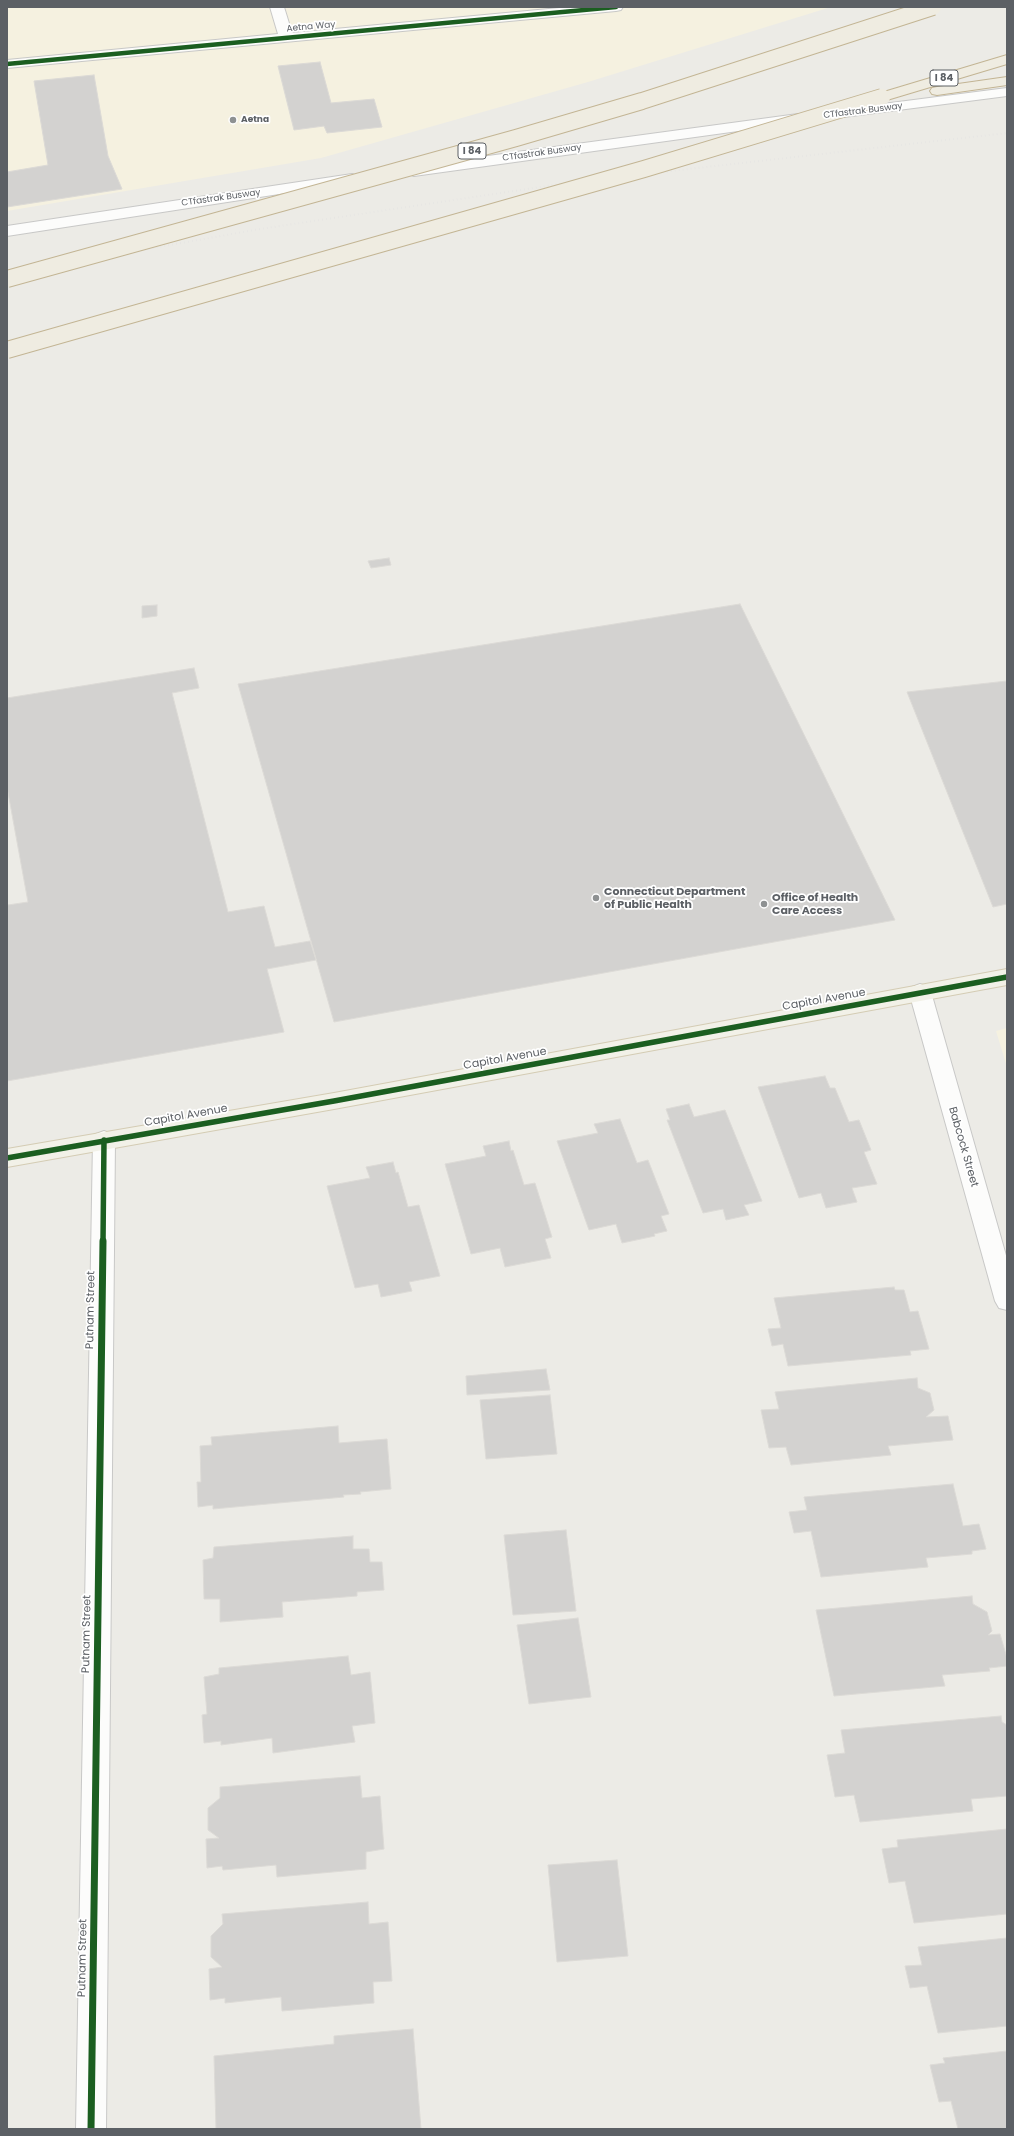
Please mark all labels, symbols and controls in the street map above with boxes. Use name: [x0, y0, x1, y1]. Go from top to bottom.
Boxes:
street label: Aetna Way: [286, 19, 336, 35]
road number: I 84: [930, 70, 958, 86]
street label: CTfastrak Busway: [823, 101, 903, 121]
marker: Aetna: [228, 115, 238, 125]
place label: Aetna: [241, 115, 269, 125]
street label: CTfastrak Busway: [502, 142, 582, 164]
road number: I 84: [458, 143, 486, 159]
street label: CTfastrak Busway: [181, 187, 261, 209]
place label: Connecticut Department of Public Health: [604, 885, 745, 911]
place label: Office of Health Care Access: [772, 891, 858, 917]
marker: Connecticut Department of Public Health: [591, 893, 601, 903]
marker: Office of Health Care Access: [759, 899, 769, 909]
street label: Capitol Avenue: [781, 986, 867, 1014]
street label: Capitol Avenue: [462, 1045, 548, 1073]
street label: Capitol Avenue: [143, 1102, 229, 1130]
street label: Babcock Street: [945, 1105, 981, 1189]
street label: Putnam Street: [84, 1271, 98, 1349]
street label: Putnam Street: [80, 1595, 94, 1673]
street label: Putnam Street: [76, 1919, 90, 1997]

